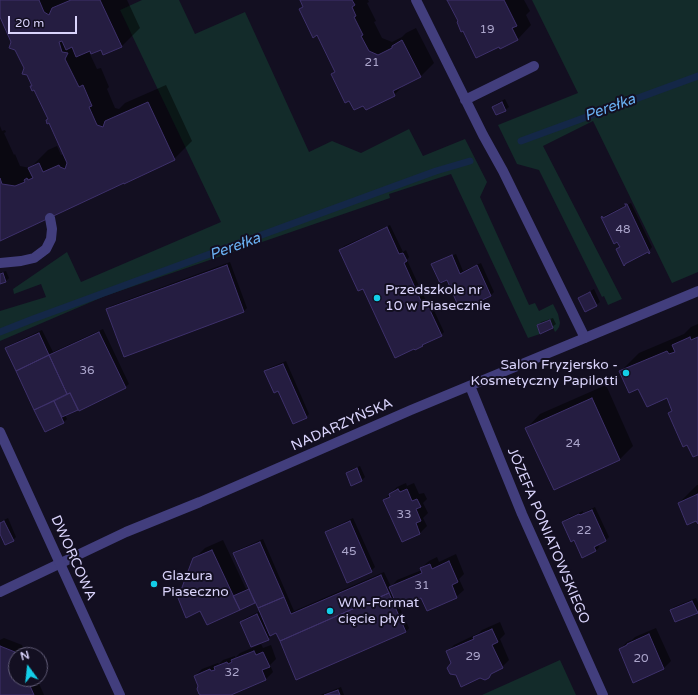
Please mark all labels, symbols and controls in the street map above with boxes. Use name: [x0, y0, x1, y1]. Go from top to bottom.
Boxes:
scale bar: [10, 8, 79, 34]
text: 20 m: [15, 16, 44, 30]
house number: 19: [479, 23, 495, 37]
house number: 21: [364, 56, 380, 70]
water label: Perełka: [582, 91, 638, 125]
house number: 48: [615, 223, 631, 237]
water label: Perełka: [207, 230, 263, 264]
place label: Przedszkole nr 10 w Piasecznie: [385, 282, 491, 314]
marker: Przedszkole nr 10 w Piasecznie: [372, 293, 382, 303]
place label: Salon Fryzjersko - Kosmetyczny Papilotti: [471, 357, 618, 390]
house number: 36: [79, 364, 95, 378]
marker: Salon Fryzjersko - Kosmetyczny Papilotti: [621, 368, 631, 378]
street label: NADARZYŃSKA: [288, 395, 396, 455]
house number: 24: [565, 437, 581, 451]
street label: JÓZEFA PONIATOWSKIEGO: [503, 445, 593, 627]
house number: 33: [396, 508, 412, 522]
street label: DWORCOWA: [47, 513, 99, 603]
house number: 22: [576, 524, 592, 538]
house number: 45: [341, 545, 357, 559]
place label: Glazura Piaseczno: [162, 568, 229, 600]
marker: Glazura Piaseczno: [149, 579, 159, 589]
house number: 31: [414, 579, 430, 593]
place label: WM-Format cięcie płyt: [338, 595, 419, 628]
marker: WM-Format cięcie płyt: [325, 606, 335, 616]
north arrow: [8, 647, 48, 687]
text: N: [19, 648, 31, 663]
house number: 29: [465, 650, 481, 664]
house number: 20: [633, 652, 649, 666]
house number: 32: [224, 666, 240, 680]

